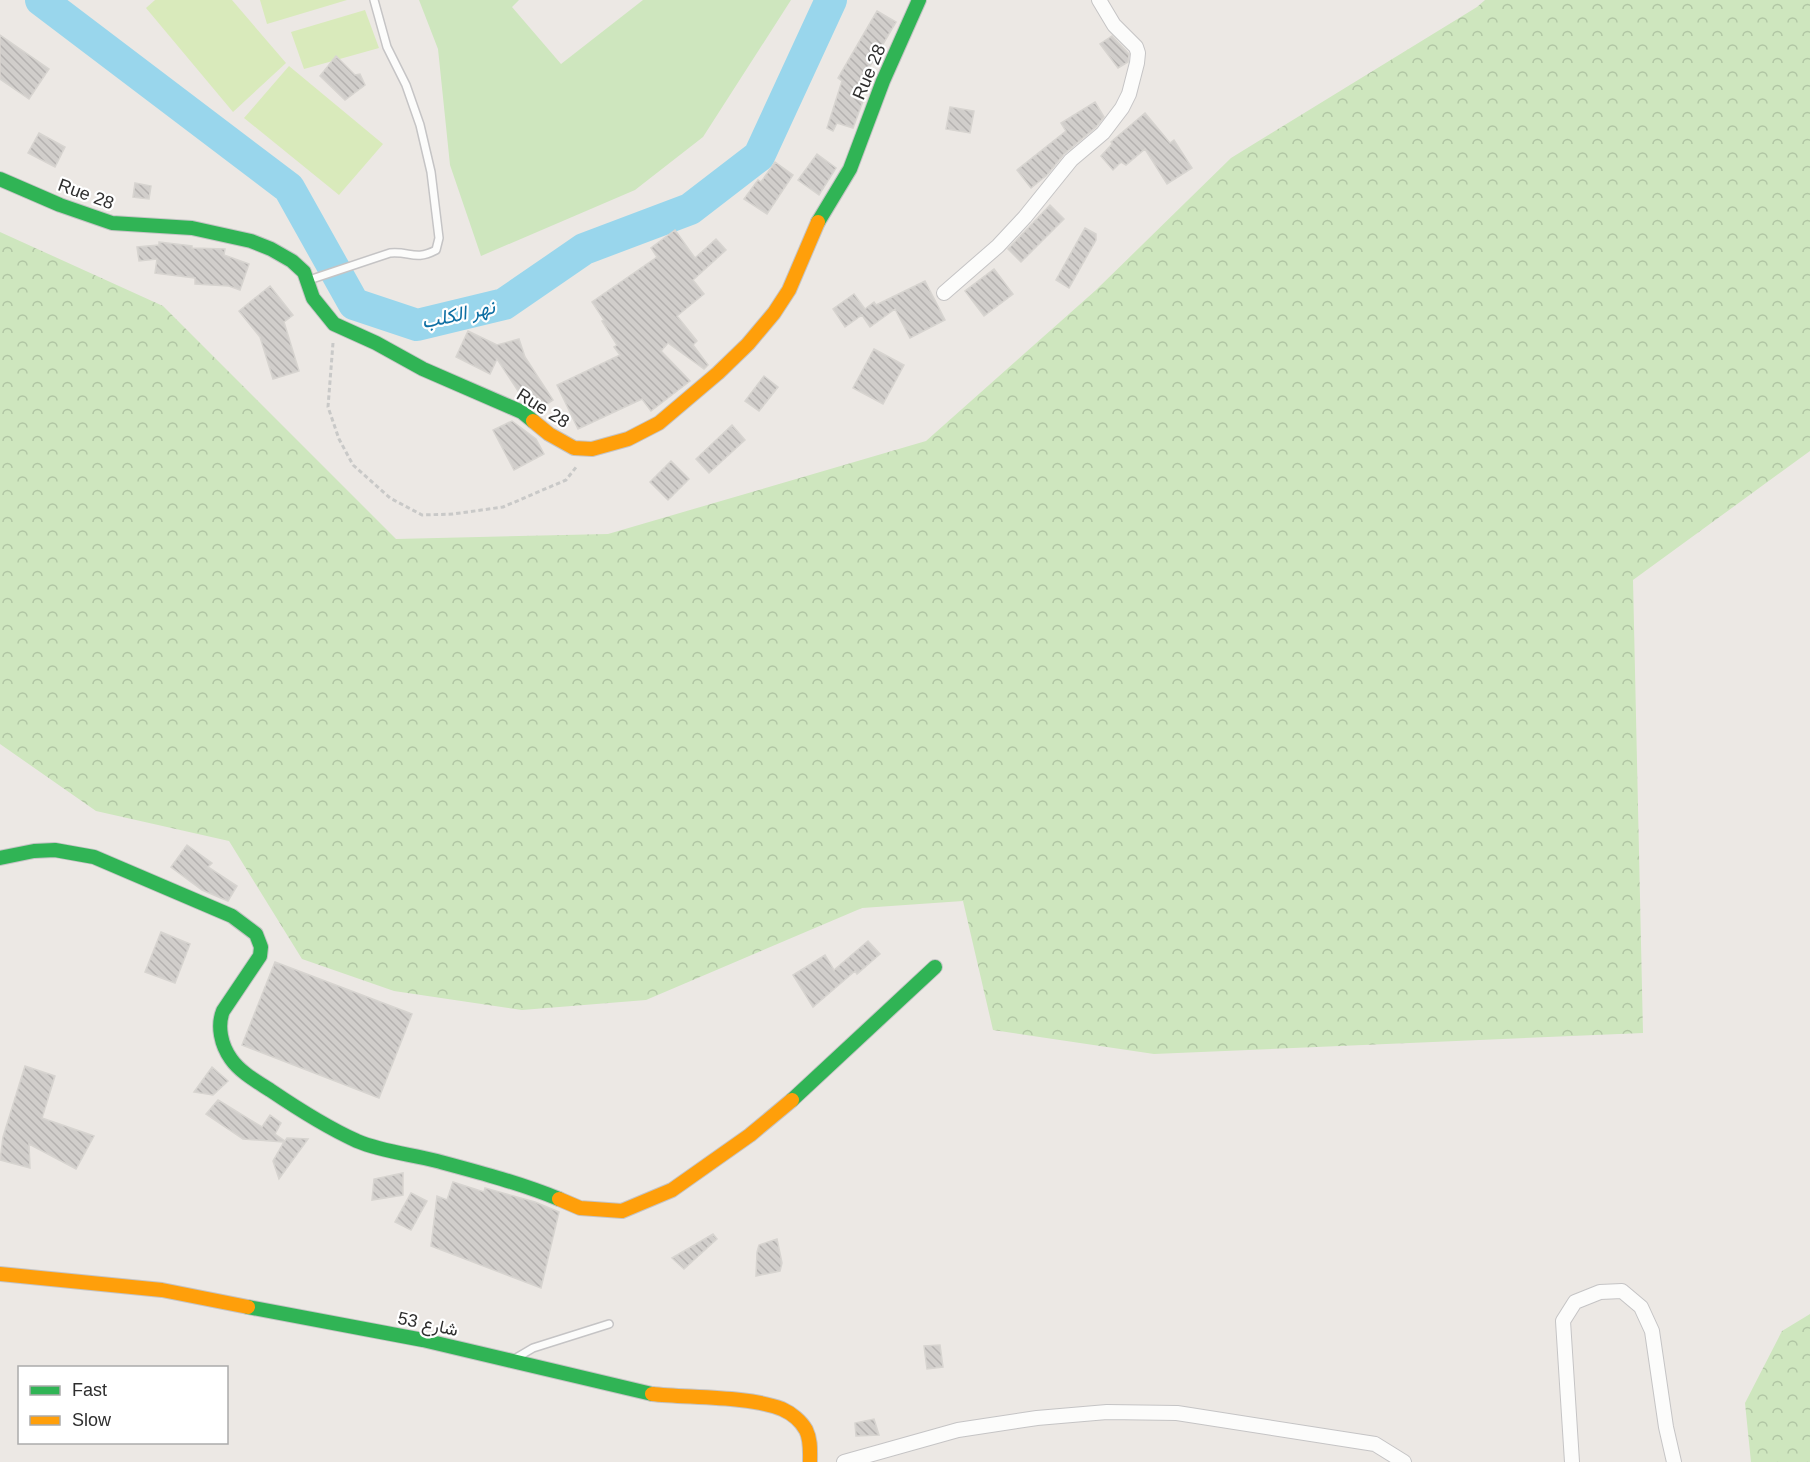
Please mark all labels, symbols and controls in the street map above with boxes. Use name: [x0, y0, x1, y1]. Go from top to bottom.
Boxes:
street label: Rue 28: [848, 41, 890, 103]
street label: Rue 28: [55, 175, 117, 213]
water label: نهر الكلب: [419, 295, 498, 334]
street label: Rue 28: [513, 384, 573, 432]
street label: شارع 53: [396, 1308, 460, 1342]
legend: [18, 1366, 228, 1444]
text: Fast: [72, 1380, 107, 1400]
text: Slow: [72, 1410, 112, 1430]

